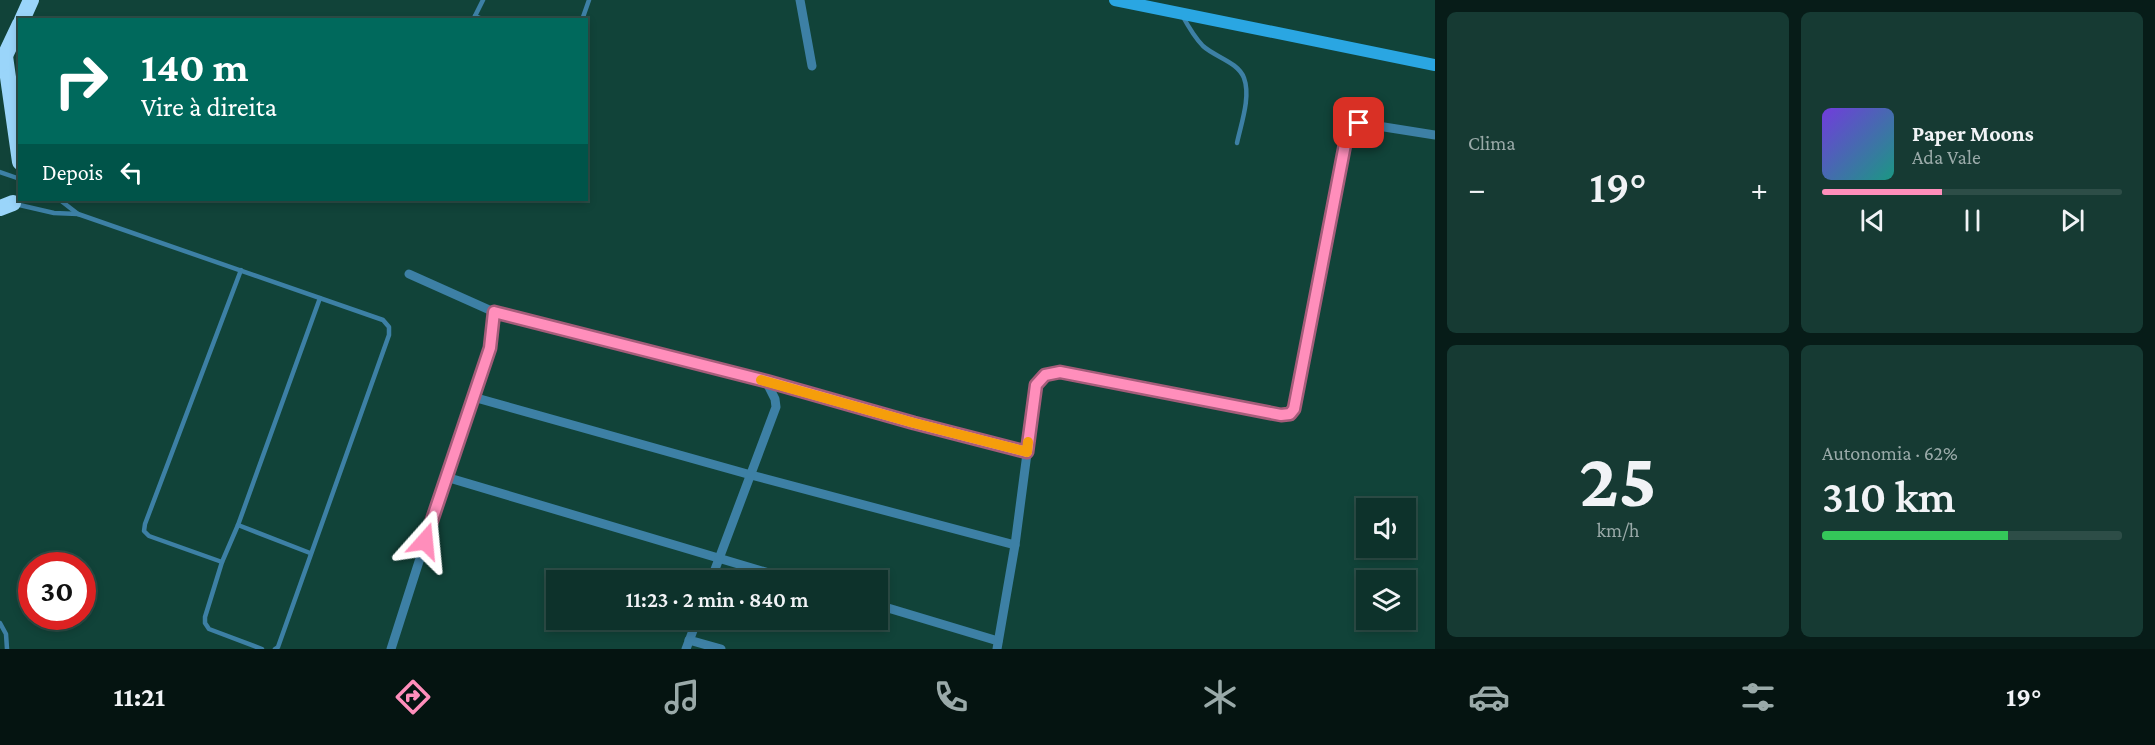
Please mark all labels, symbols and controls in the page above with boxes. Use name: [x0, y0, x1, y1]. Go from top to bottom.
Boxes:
icon: right: [42, 42, 120, 120]
text: 140 m: [141, 43, 249, 90]
text: Vire à direita: [141, 92, 277, 122]
pin: [1333, 97, 1384, 148]
icon: arrive: [1342, 106, 1375, 139]
text: Paper Moons: [1912, 121, 2034, 146]
text: Clima: [1468, 132, 1516, 154]
text: Ada Vale: [1912, 146, 1981, 168]
icon: left: [115, 156, 148, 189]
text: Depois: [42, 160, 103, 185]
text: 19°: [1590, 162, 1646, 212]
text: −: [1468, 170, 1485, 207]
text: +: [1751, 170, 1768, 207]
icon: previous: [1856, 204, 1889, 237]
icon: pause: [1956, 204, 1989, 237]
icon: next: [2056, 204, 2089, 237]
text: 25: [1579, 436, 1657, 523]
text: Autonomia · 62%: [1822, 442, 1958, 464]
text: 310 km: [1822, 472, 1956, 522]
map controls: [1356, 498, 1416, 630]
button: sound: [1356, 498, 1416, 558]
position arrow: [393, 509, 457, 573]
text: km/h: [1596, 519, 1640, 541]
speed limit sign: 30: [18, 552, 96, 630]
button: layers: [1356, 570, 1416, 630]
text: 11:23 · 2 min · 840 m: [625, 587, 809, 612]
icon: directions: [392, 676, 434, 718]
icon: music: [661, 676, 703, 718]
icon: phone: [930, 676, 972, 718]
icon: climate: [1199, 676, 1241, 718]
icon: car: [1468, 676, 1510, 718]
icon: filters: [1737, 676, 1779, 718]
text: 11:21: [114, 682, 165, 712]
text: 19°: [2006, 682, 2041, 712]

